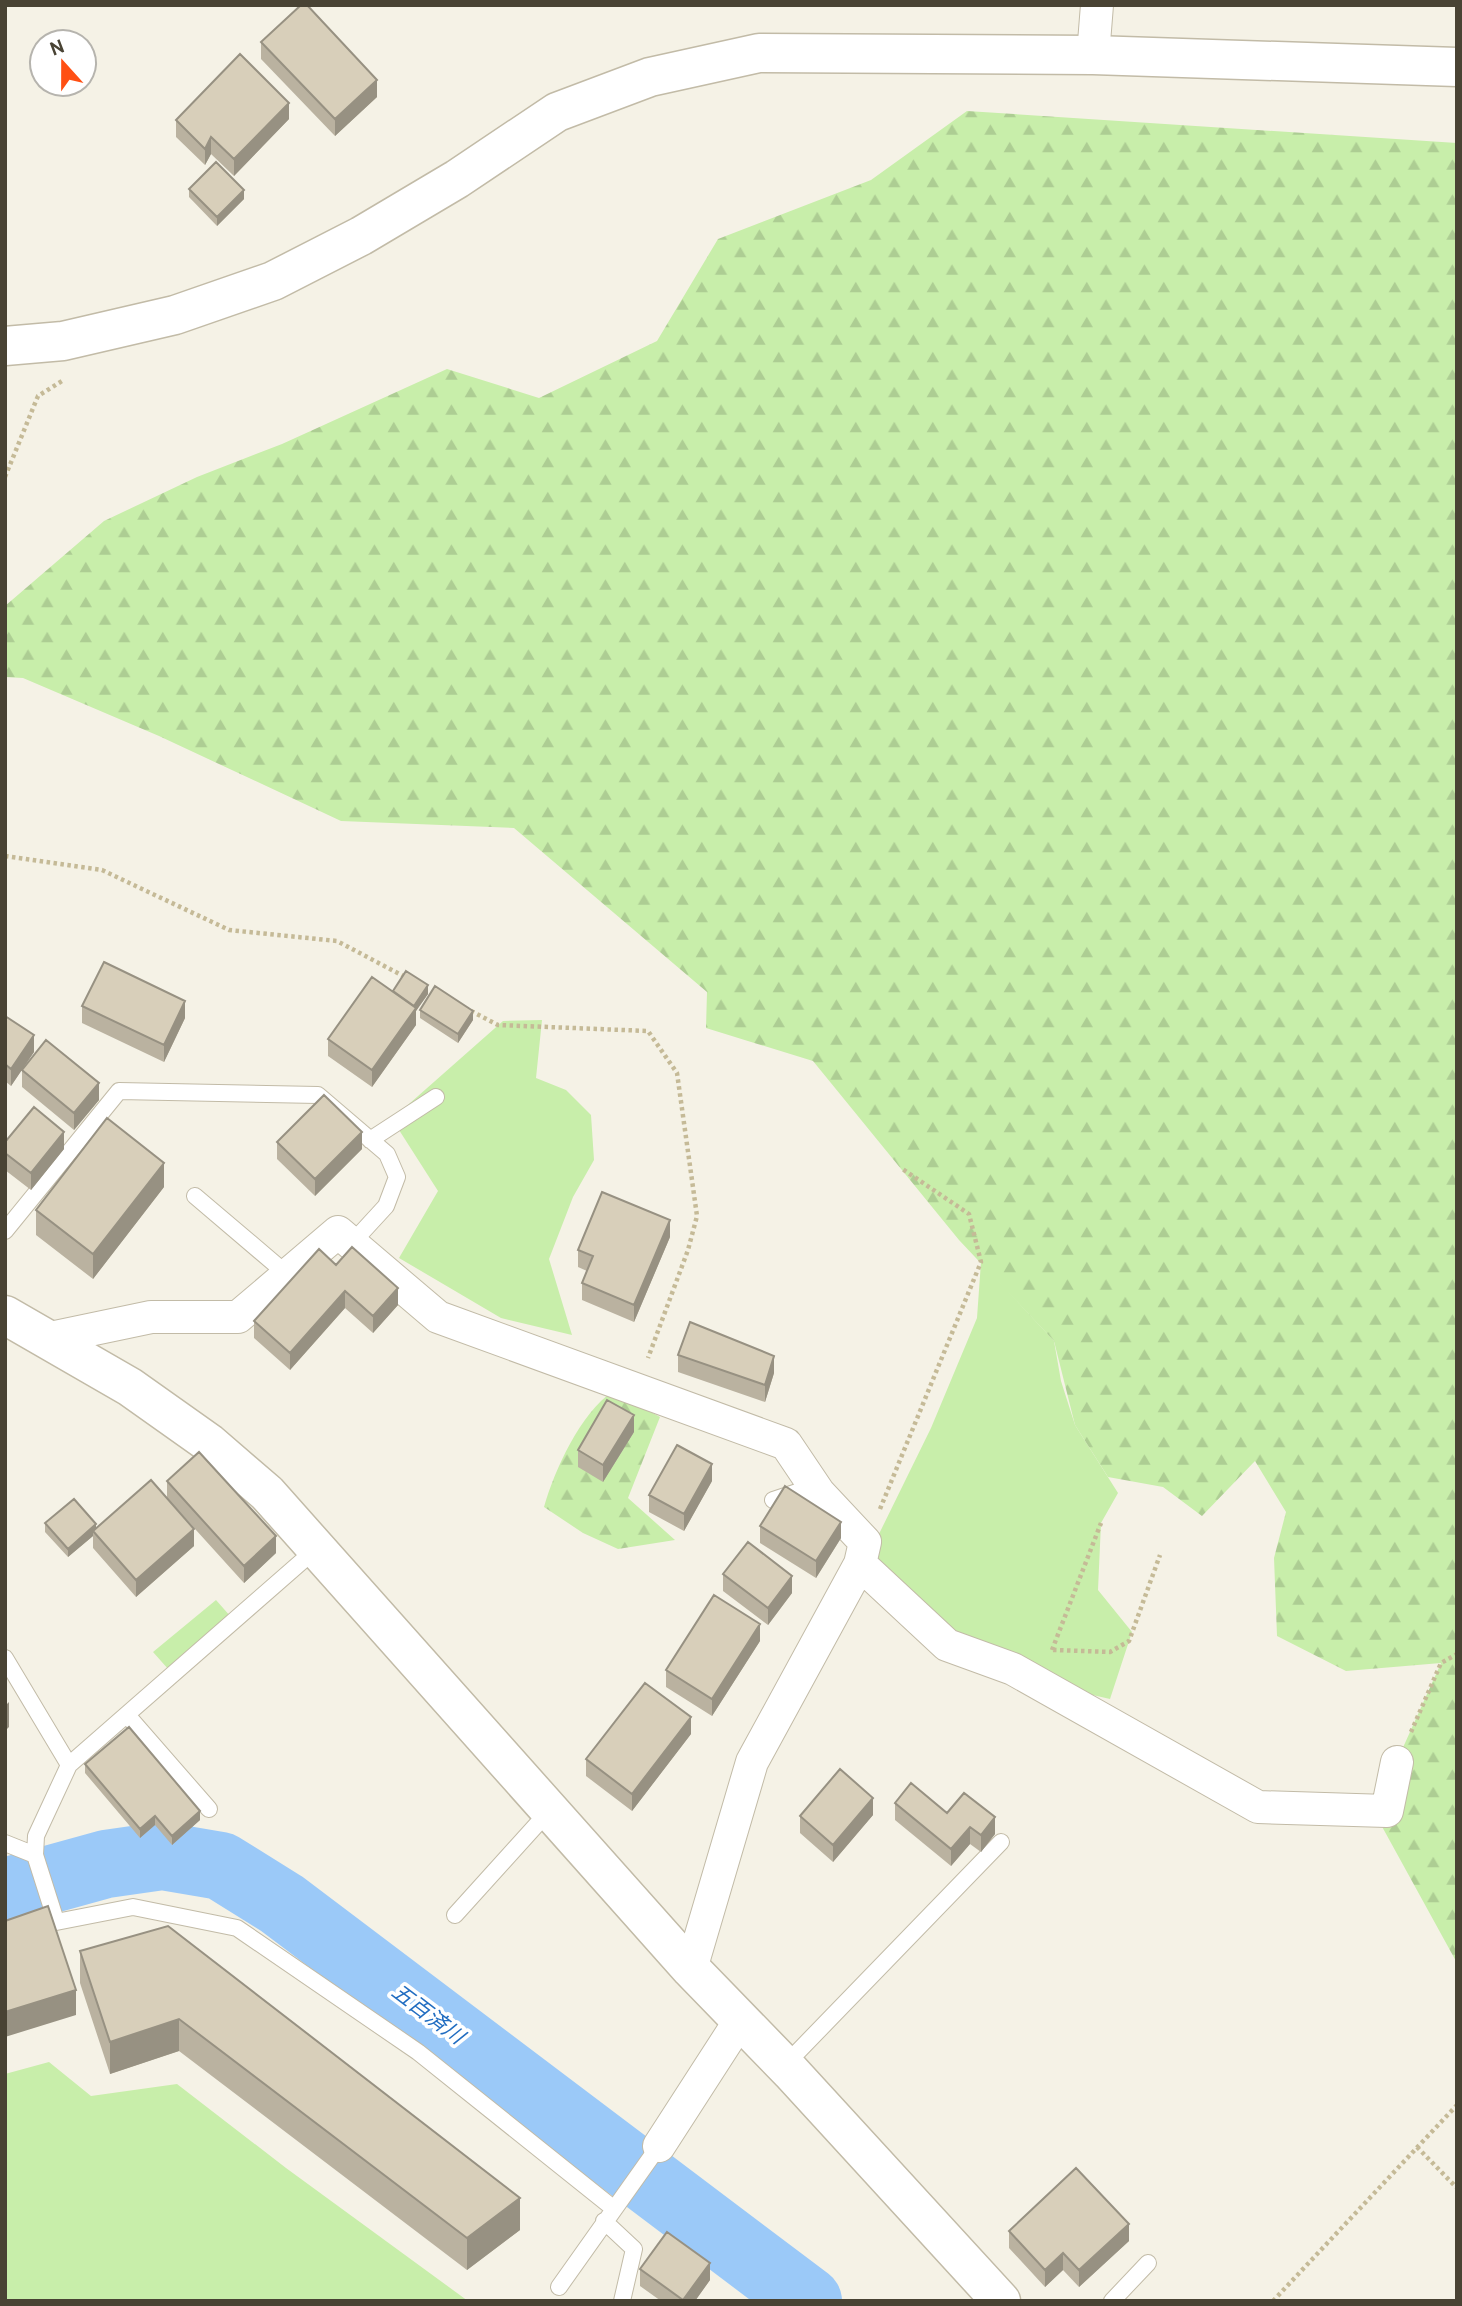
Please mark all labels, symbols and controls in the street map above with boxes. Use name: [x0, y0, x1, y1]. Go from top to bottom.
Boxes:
north arrow: [28, 28, 98, 98]
text: N: [47, 35, 68, 63]
water label: 五百済川: [385, 1979, 470, 2052]

